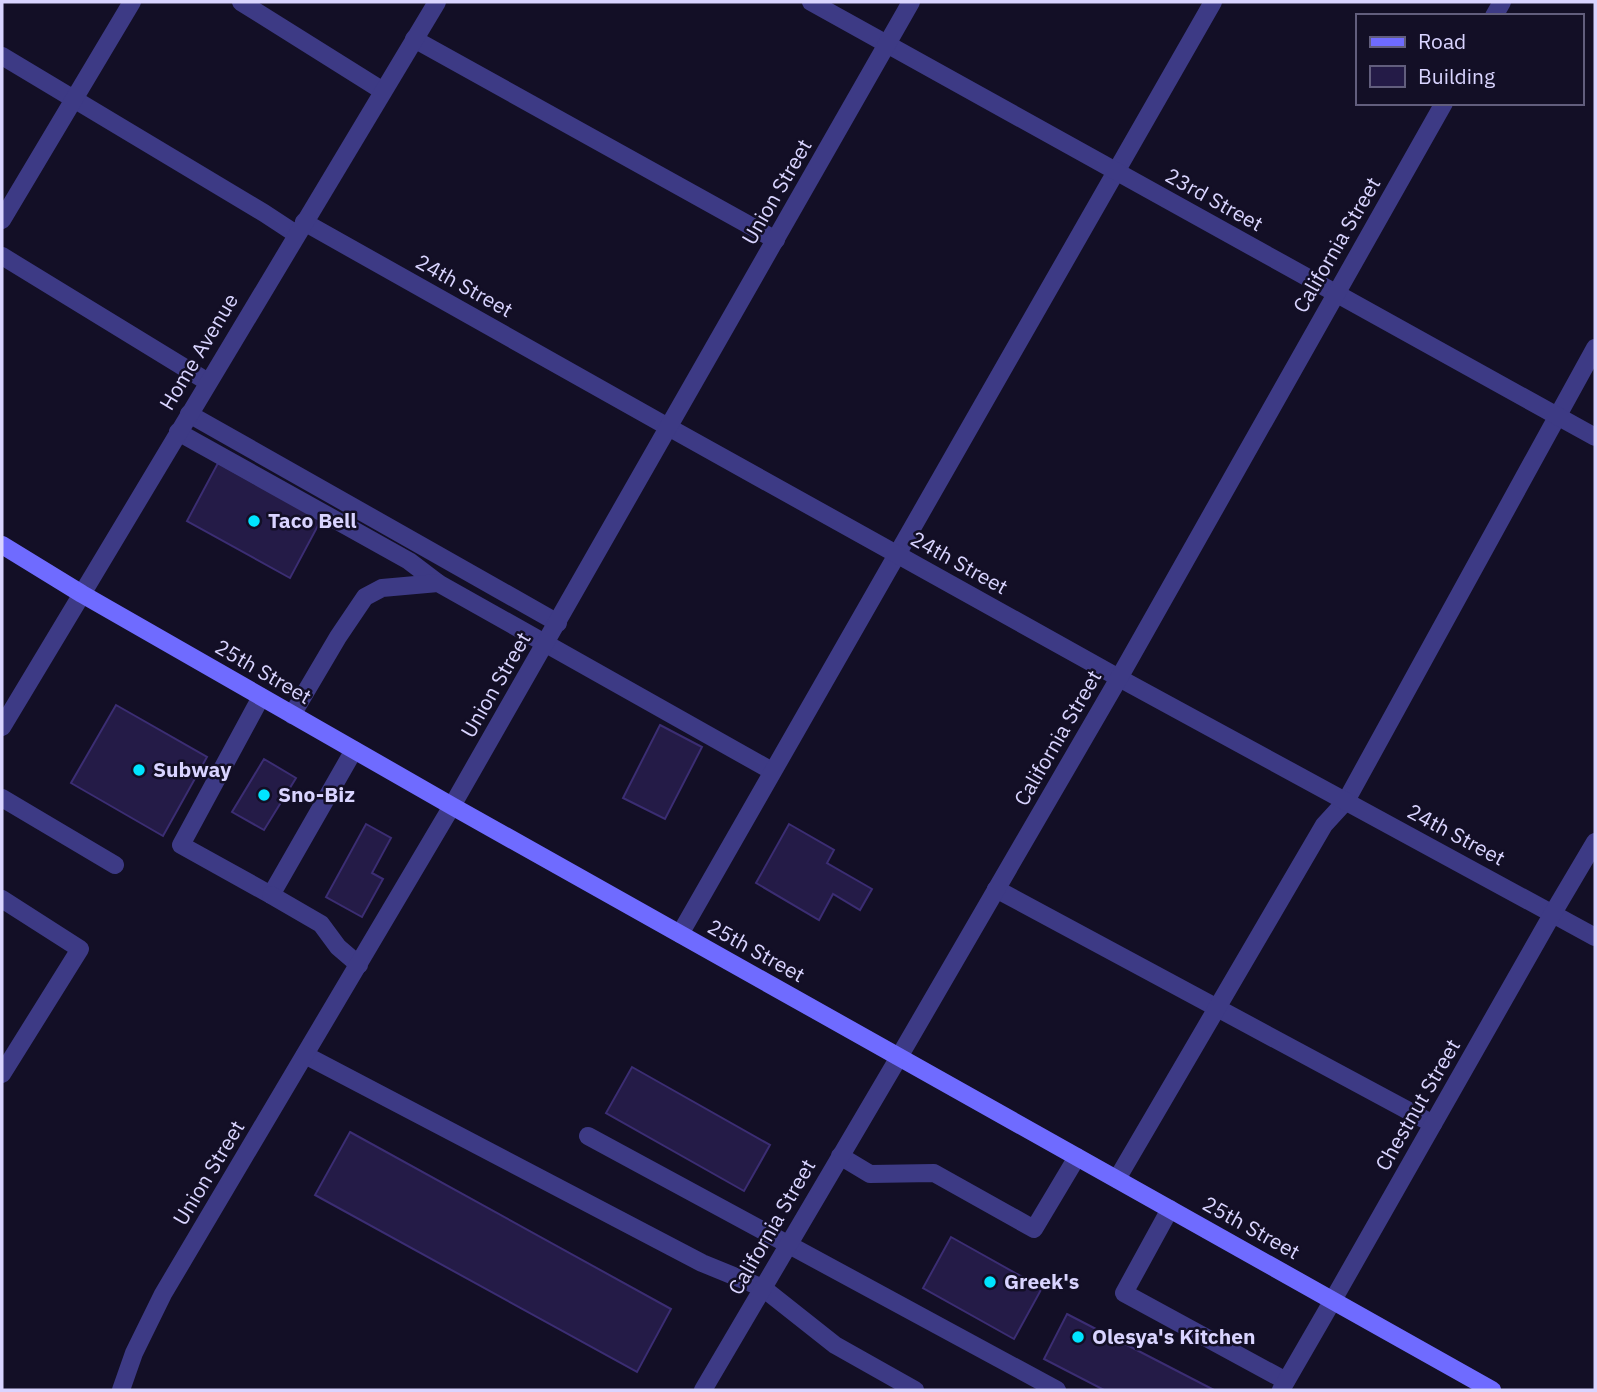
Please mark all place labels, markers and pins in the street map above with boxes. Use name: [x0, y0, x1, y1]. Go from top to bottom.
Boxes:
place label: Taco Bell: [268, 506, 357, 534]
marker: Taco Bell: [246, 513, 262, 529]
place label: Subway: [153, 755, 232, 783]
marker: Subway: [131, 762, 147, 778]
place label: Sno-Biz: [278, 780, 355, 808]
marker: Sno-Biz: [256, 787, 272, 803]
place label: Greek's: [1004, 1267, 1079, 1295]
marker: Greek's: [982, 1274, 998, 1290]
place label: Olesya's Kitchen: [1092, 1322, 1256, 1350]
marker: Olesya's Kitchen: [1070, 1329, 1086, 1345]

